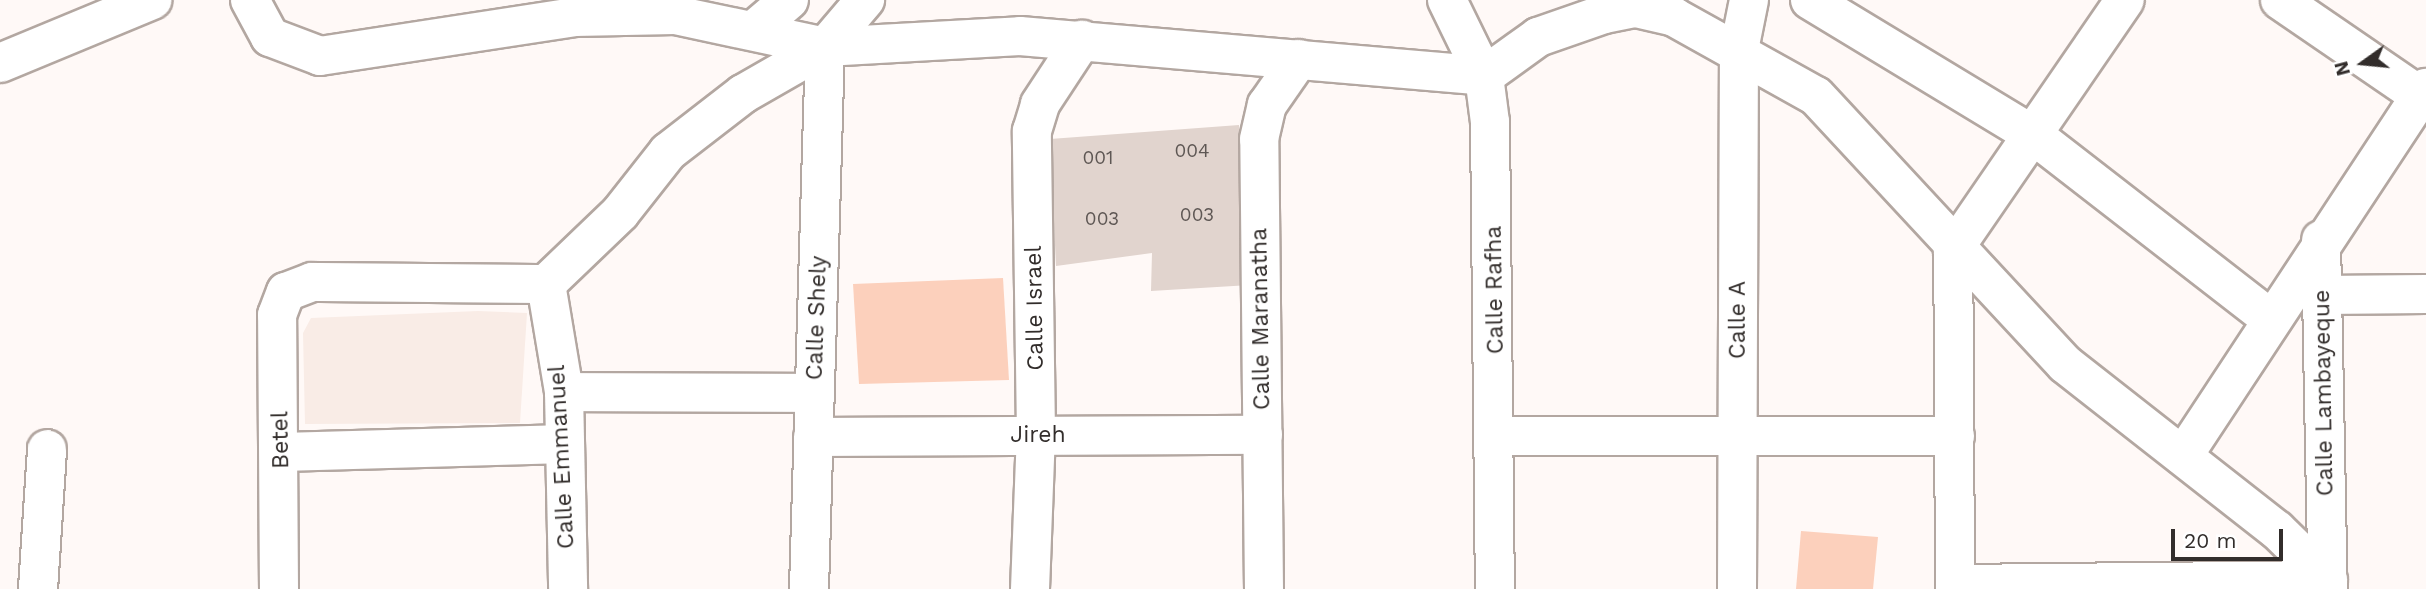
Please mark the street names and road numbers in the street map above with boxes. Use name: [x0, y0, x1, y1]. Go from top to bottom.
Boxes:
street label: Calle Rafha: [1480, 226, 1510, 354]
street label: Calle Maranatha: [1246, 228, 1276, 410]
street label: Calle Israel: [1020, 245, 1050, 371]
street label: Calle Shely: [801, 255, 833, 381]
street label: Calle A: [1724, 280, 1752, 360]
street label: Calle Lambayeque: [2308, 290, 2340, 496]
street label: Calle Emmanuel: [543, 364, 581, 550]
street label: Betel: [267, 411, 295, 469]
street label: Jireh: [1010, 421, 1066, 449]

